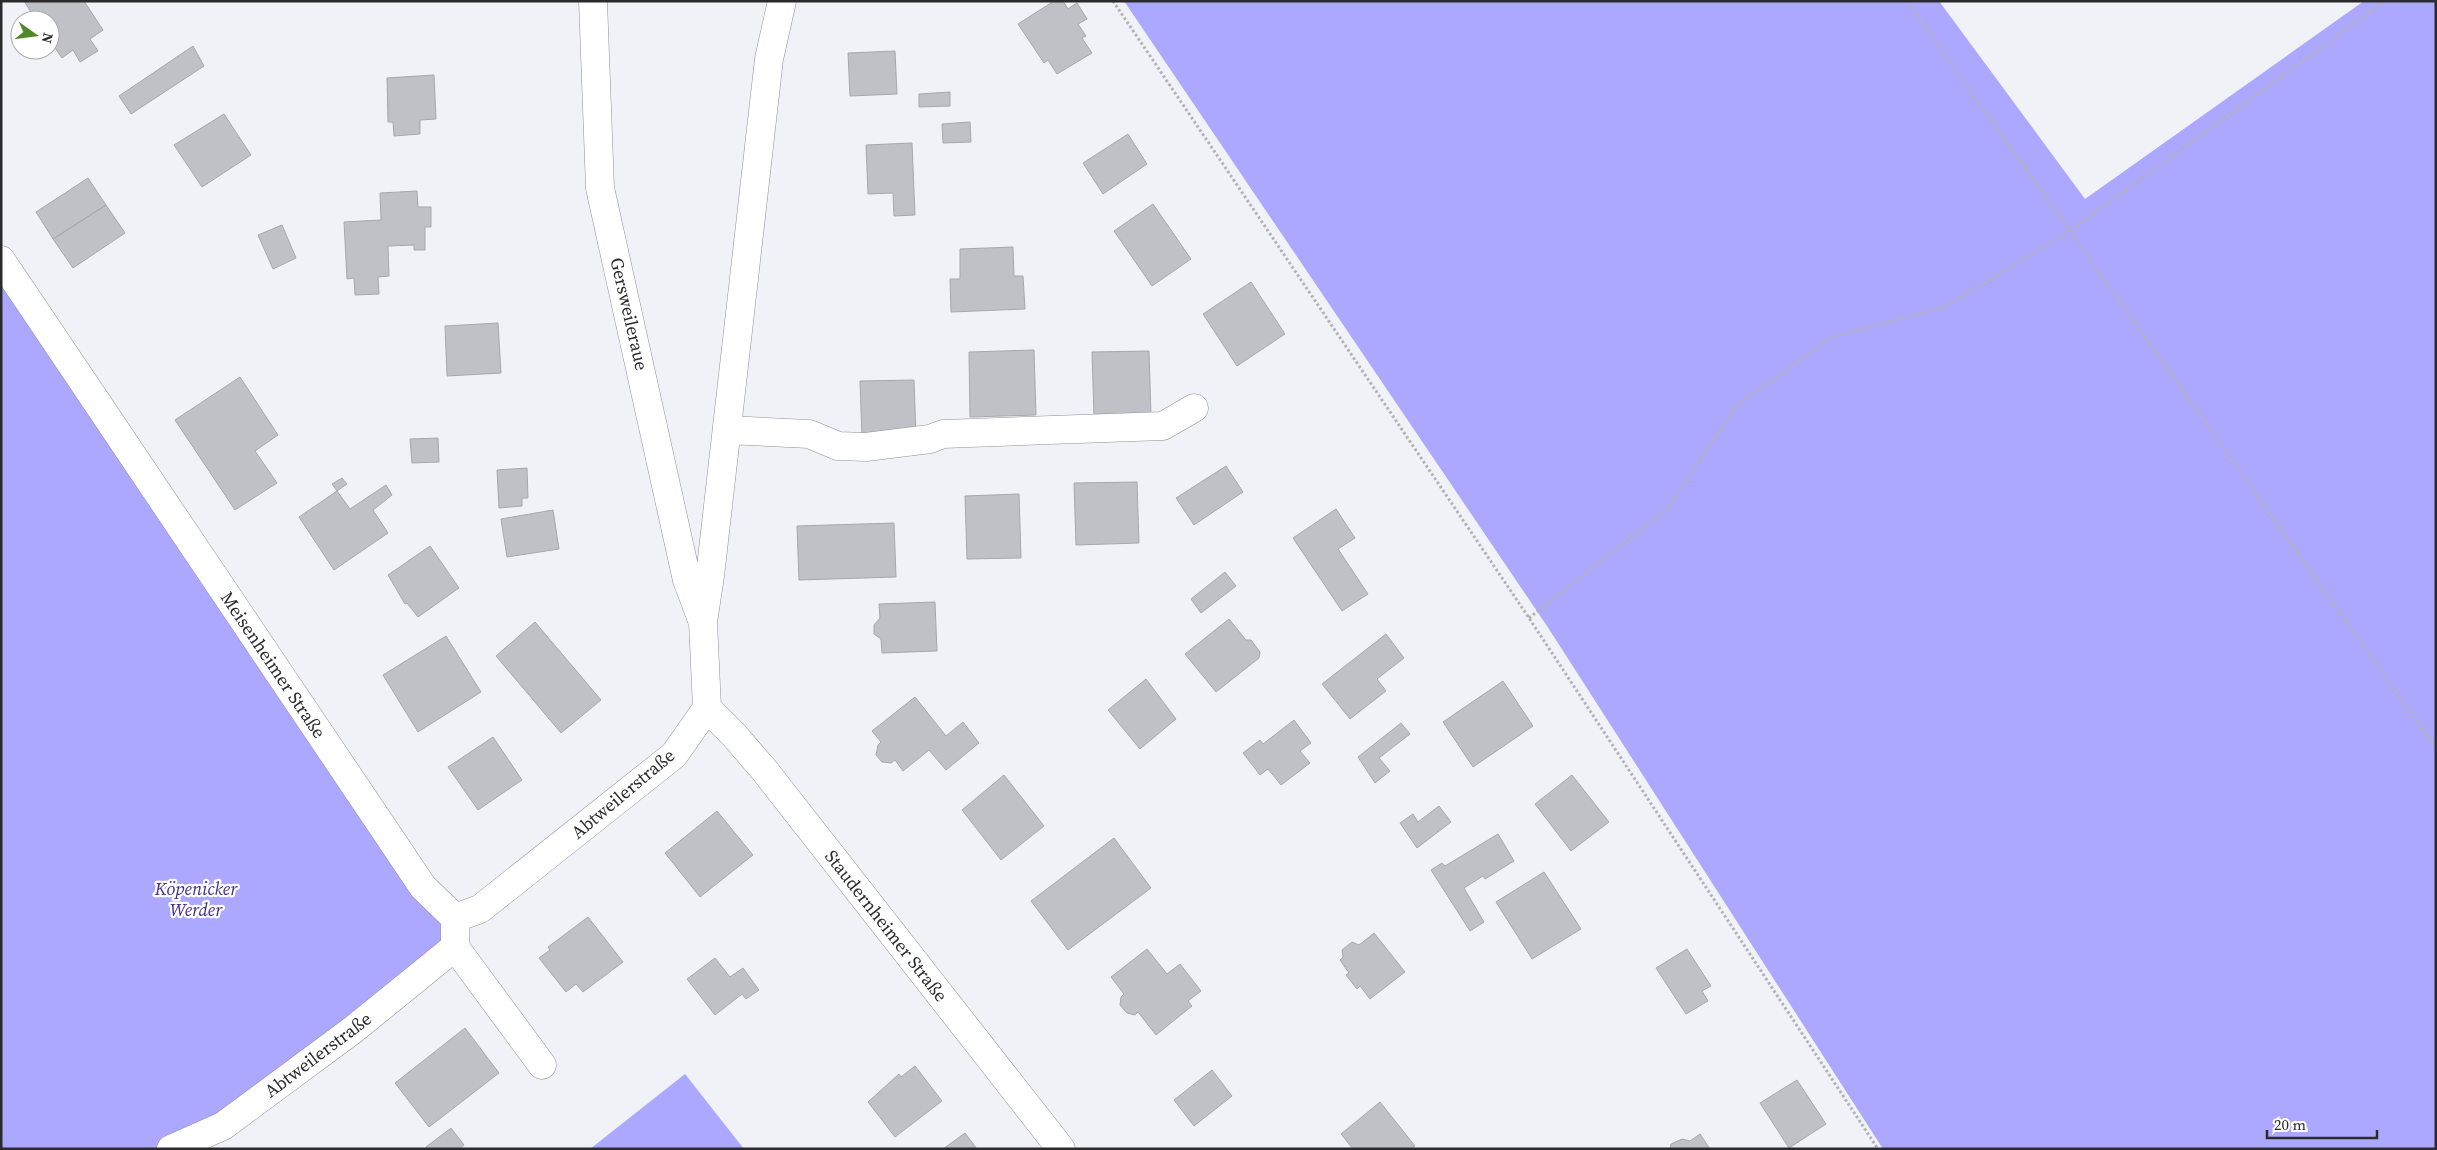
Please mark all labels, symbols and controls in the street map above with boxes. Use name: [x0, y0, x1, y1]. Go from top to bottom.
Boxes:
north arrow: [10, 10, 60, 60]
text: N: [37, 31, 59, 46]
street label: Gersweileraue: [604, 255, 655, 373]
street label: Meisenheimer Straße: [215, 586, 332, 743]
street label: Abtweilerstraße: [566, 743, 680, 844]
street label: Staudernheimer Straße: [819, 845, 954, 1007]
park label: Köpenicker Werder: [154, 876, 238, 922]
street label: Abtweilerstraße: [259, 1006, 376, 1103]
scale bar: [2267, 1108, 2377, 1140]
text: 20 m: [2274, 1114, 2306, 1135]

